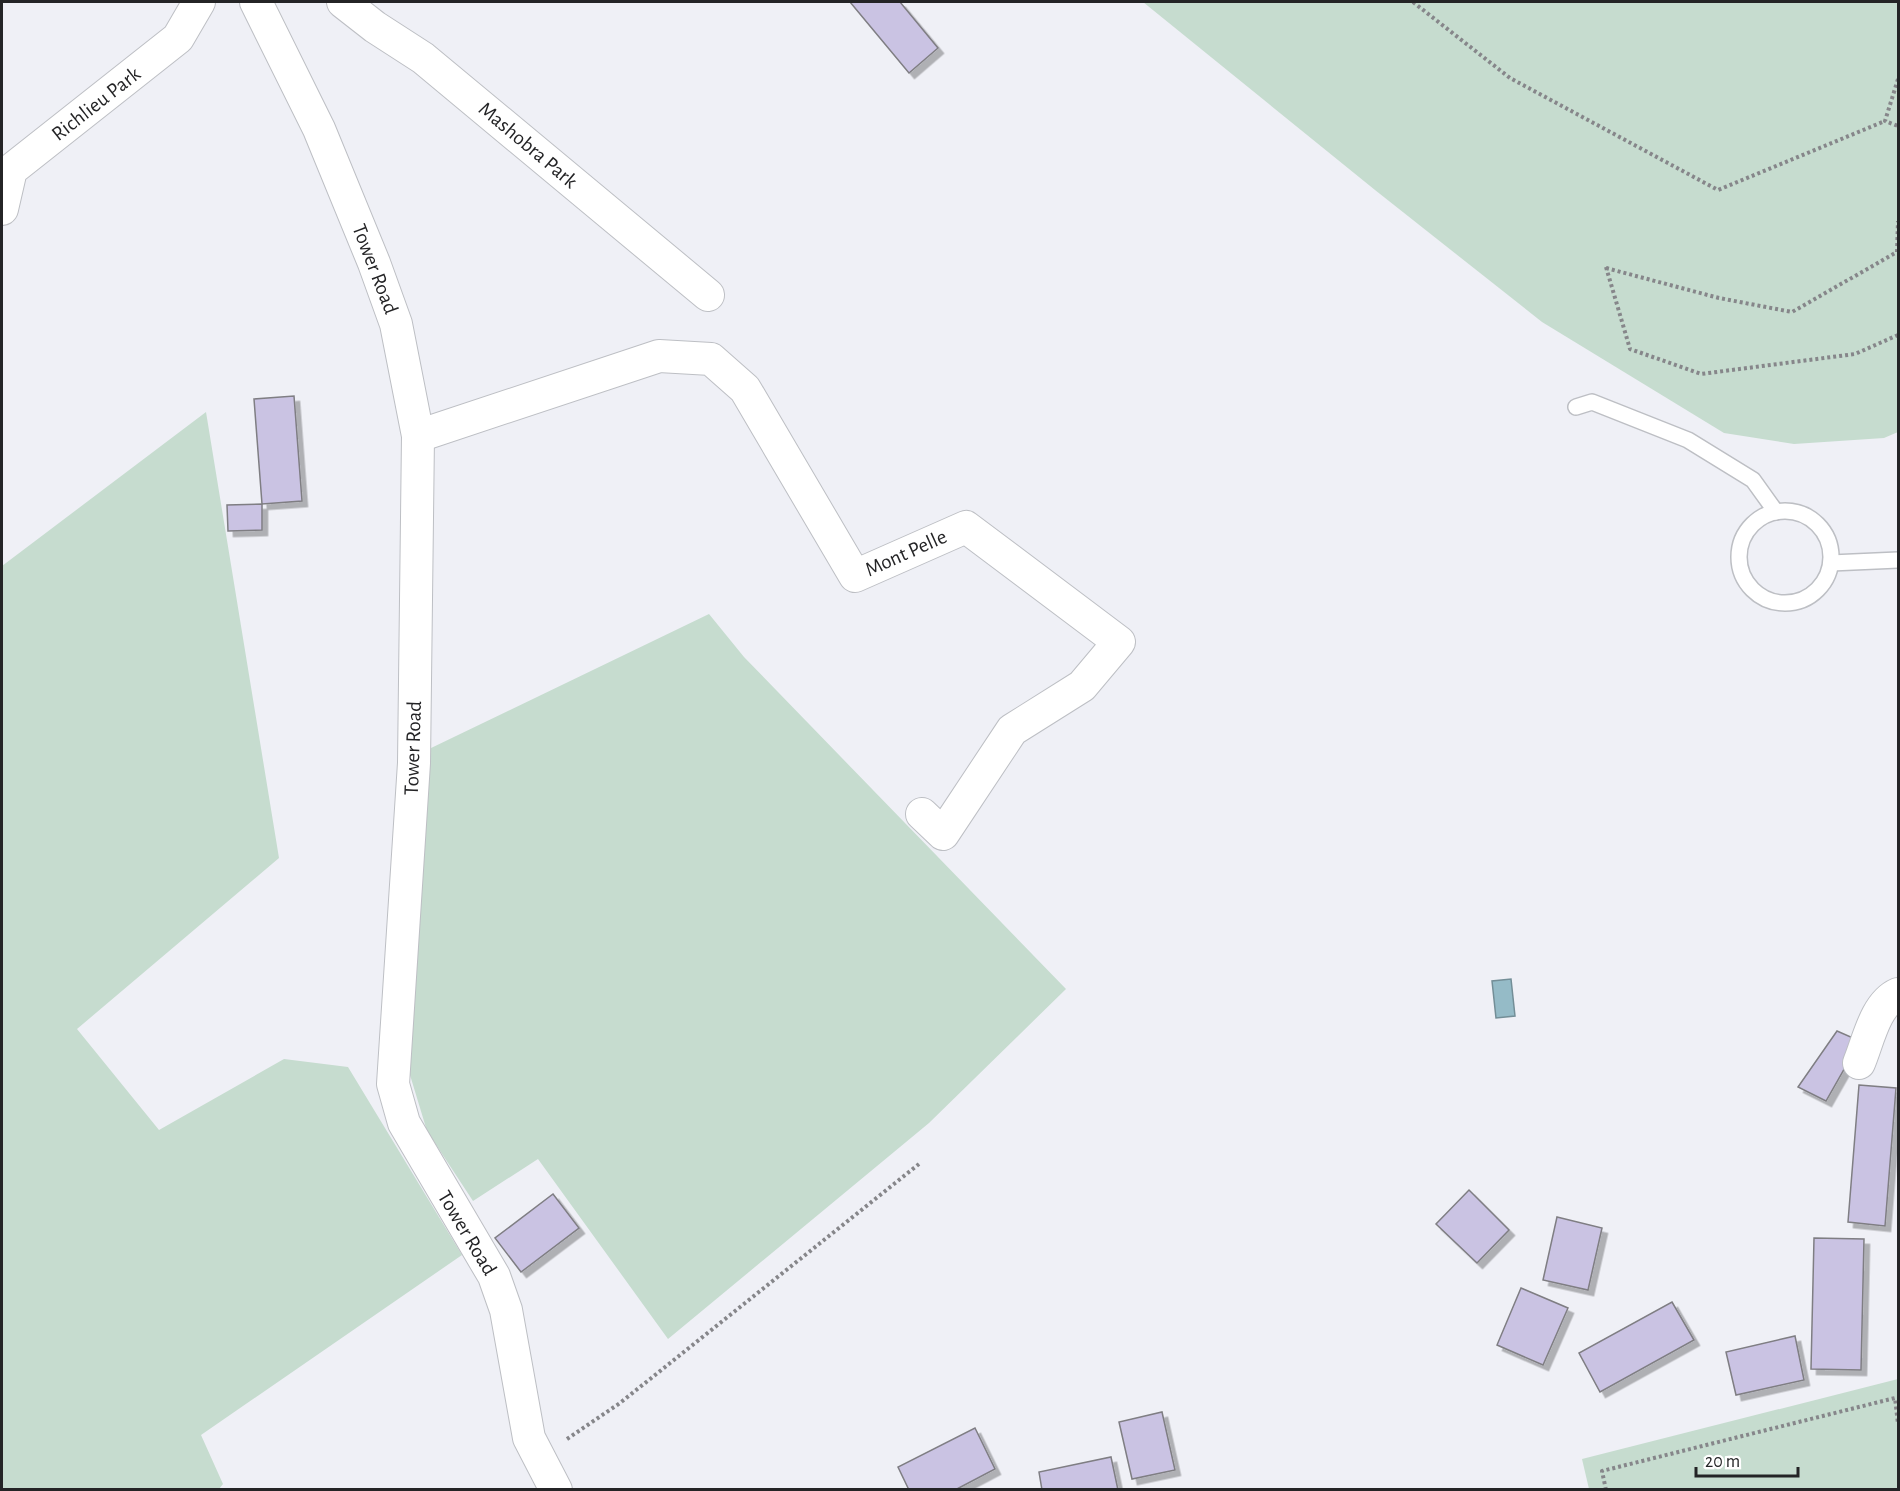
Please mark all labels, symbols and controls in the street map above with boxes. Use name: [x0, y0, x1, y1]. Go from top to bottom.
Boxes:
street label: Richlieu Park: [48, 63, 145, 145]
street label: Mashobra Park: [475, 98, 582, 192]
street label: Tower Road: [348, 221, 402, 317]
street label: Mont Pelle: [862, 526, 950, 580]
street label: Tower Road: [401, 700, 425, 796]
street label: Tower Road: [434, 1187, 500, 1279]
scale bar: [1696, 1440, 1798, 1478]
text: 20 m: [1705, 1453, 1740, 1471]

